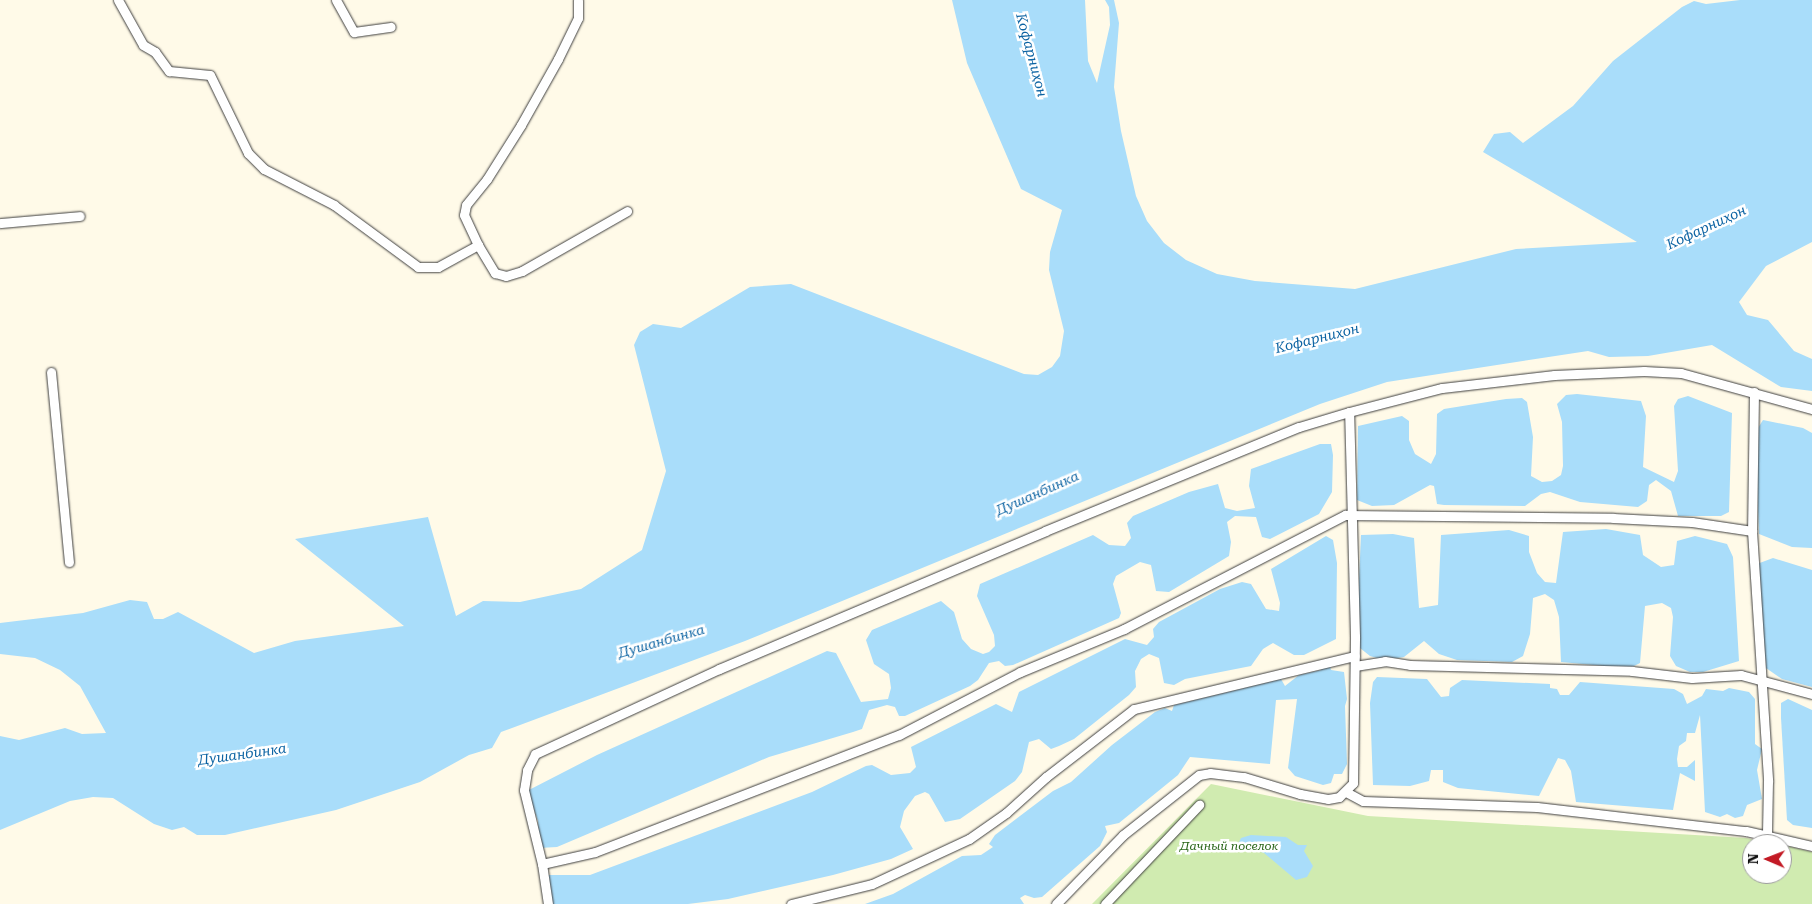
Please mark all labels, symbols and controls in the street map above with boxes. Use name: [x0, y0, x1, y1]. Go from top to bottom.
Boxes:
water label: Кофарниҳон: [1013, 11, 1051, 99]
water label: Кофарниҳон: [1664, 201, 1748, 253]
water label: Кофарниҳон: [1273, 319, 1361, 357]
water label: Душанбинка: [993, 467, 1081, 519]
water label: Душанбинка: [616, 621, 706, 661]
water label: Душанбинка: [197, 739, 287, 769]
north arrow: [1742, 834, 1792, 884]
park label: Дачный поселок: [1180, 840, 1278, 854]
text: N: [1745, 853, 1761, 864]

